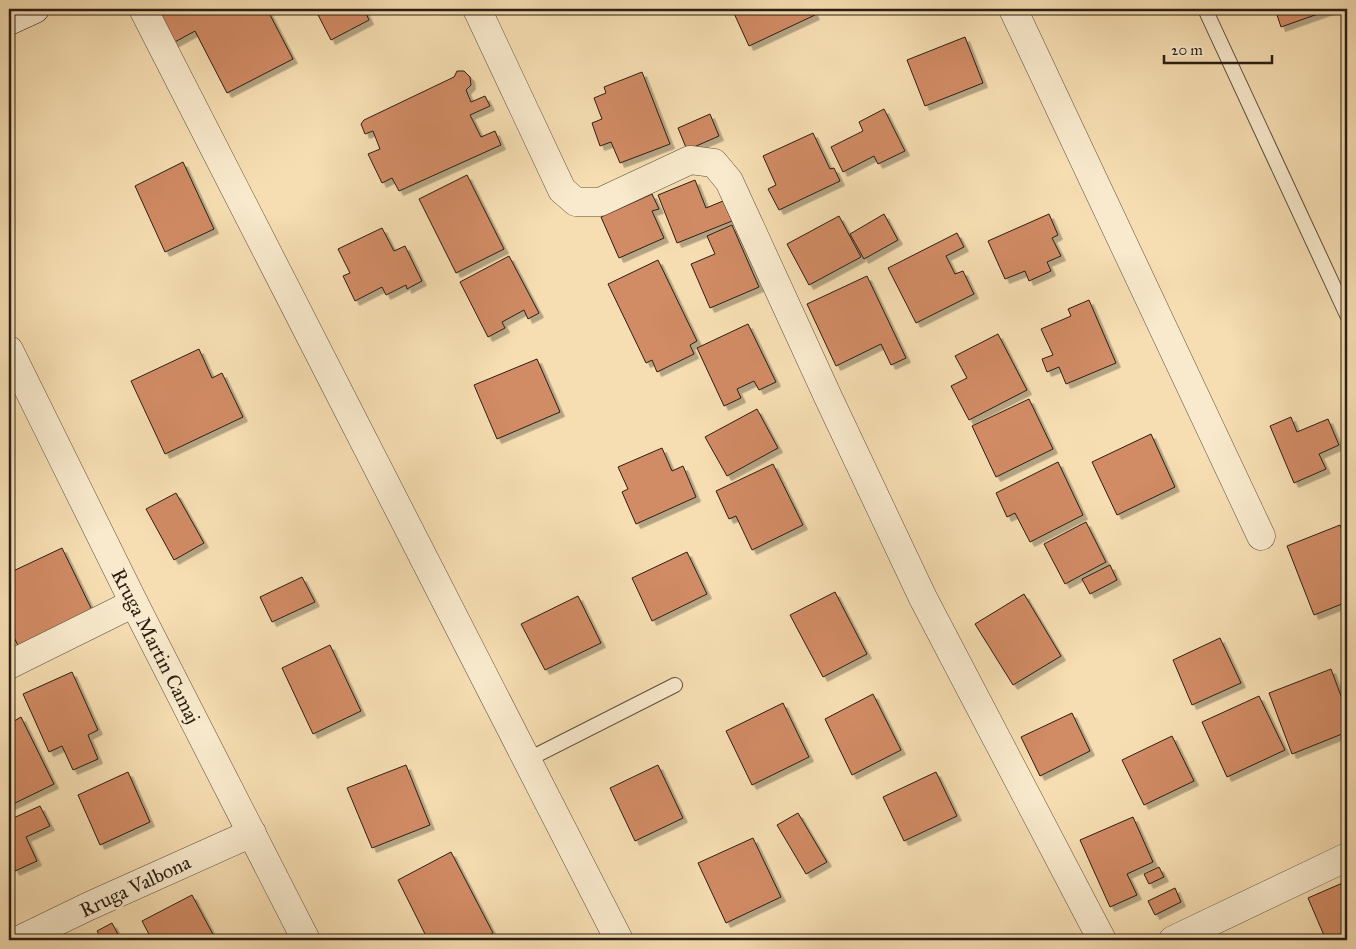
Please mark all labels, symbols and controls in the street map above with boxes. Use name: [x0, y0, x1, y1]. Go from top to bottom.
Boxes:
scale bar: [1164, 32, 1271, 64]
text: 20 m: [1171, 41, 1203, 59]
street label: Rruga Martin Camaj: [106, 564, 205, 728]
street label: Rruga Valbona: [76, 850, 195, 923]

